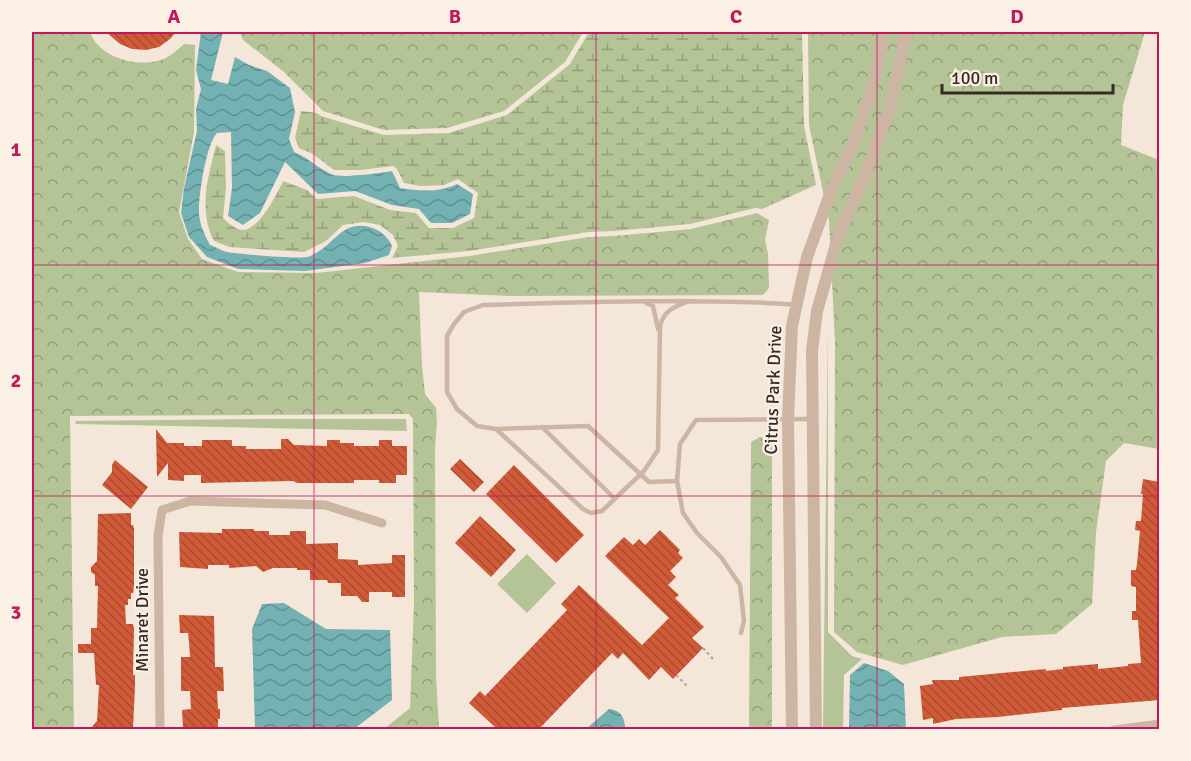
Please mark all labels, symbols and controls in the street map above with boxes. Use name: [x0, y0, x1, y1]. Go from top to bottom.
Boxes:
text: A: [168, 4, 181, 29]
text: B: [449, 4, 461, 29]
text: C: [730, 4, 742, 29]
text: D: [1010, 4, 1024, 29]
scale bar: [942, 57, 1113, 95]
text: 100 m: [951, 67, 998, 89]
text: 1: [11, 137, 22, 162]
street label: Citrus Park Drive: [760, 325, 786, 455]
text: 2: [11, 368, 21, 393]
street label: Minaret Drive: [131, 568, 153, 672]
text: 3: [11, 600, 21, 625]

